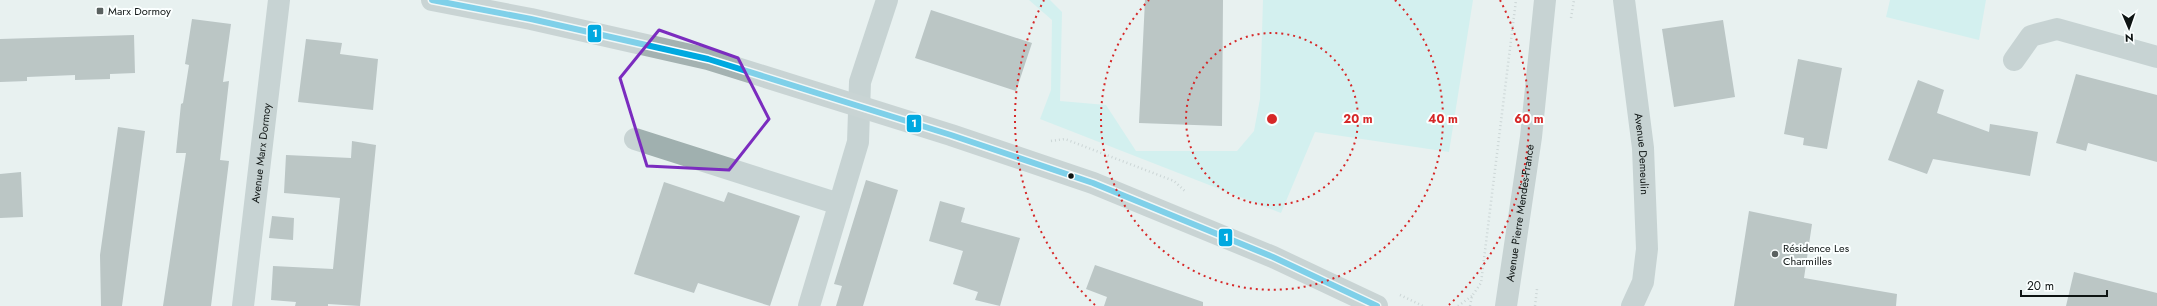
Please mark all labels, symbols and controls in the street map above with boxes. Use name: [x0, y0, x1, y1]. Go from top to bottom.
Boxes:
place label: Marx Dormoy: [108, 3, 171, 19]
marker: Marx Dormoy: [95, 6, 105, 16]
north arrow: [2109, 8, 2149, 48]
line badge: 1: [587, 24, 602, 43]
text: 1: [592, 25, 598, 41]
text: N: [2125, 30, 2134, 46]
street label: Avenue Marx Dormoy: [247, 102, 275, 204]
text: 20 m: [1343, 110, 1373, 128]
text: 40 m: [1428, 110, 1458, 128]
text: 60 m: [1514, 110, 1544, 128]
centre of rings: [1265, 112, 1279, 126]
street label: Avenue Demeulin: [1631, 112, 1653, 195]
line badge: 1: [906, 114, 922, 133]
text: 1: [911, 115, 917, 131]
street label: Avenue Pierre Mendès-France: [1502, 143, 1538, 283]
unlabelled marker: [1066, 171, 1076, 181]
line badge: 1: [1218, 228, 1233, 247]
text: 1: [1223, 229, 1229, 245]
place label: Résidence Les Charmilles: [1783, 240, 1850, 269]
marker: Résidence Les Charmilles: [1770, 249, 1780, 259]
scale bar: [2021, 272, 2107, 298]
text: 20 m: [2027, 277, 2054, 295]

